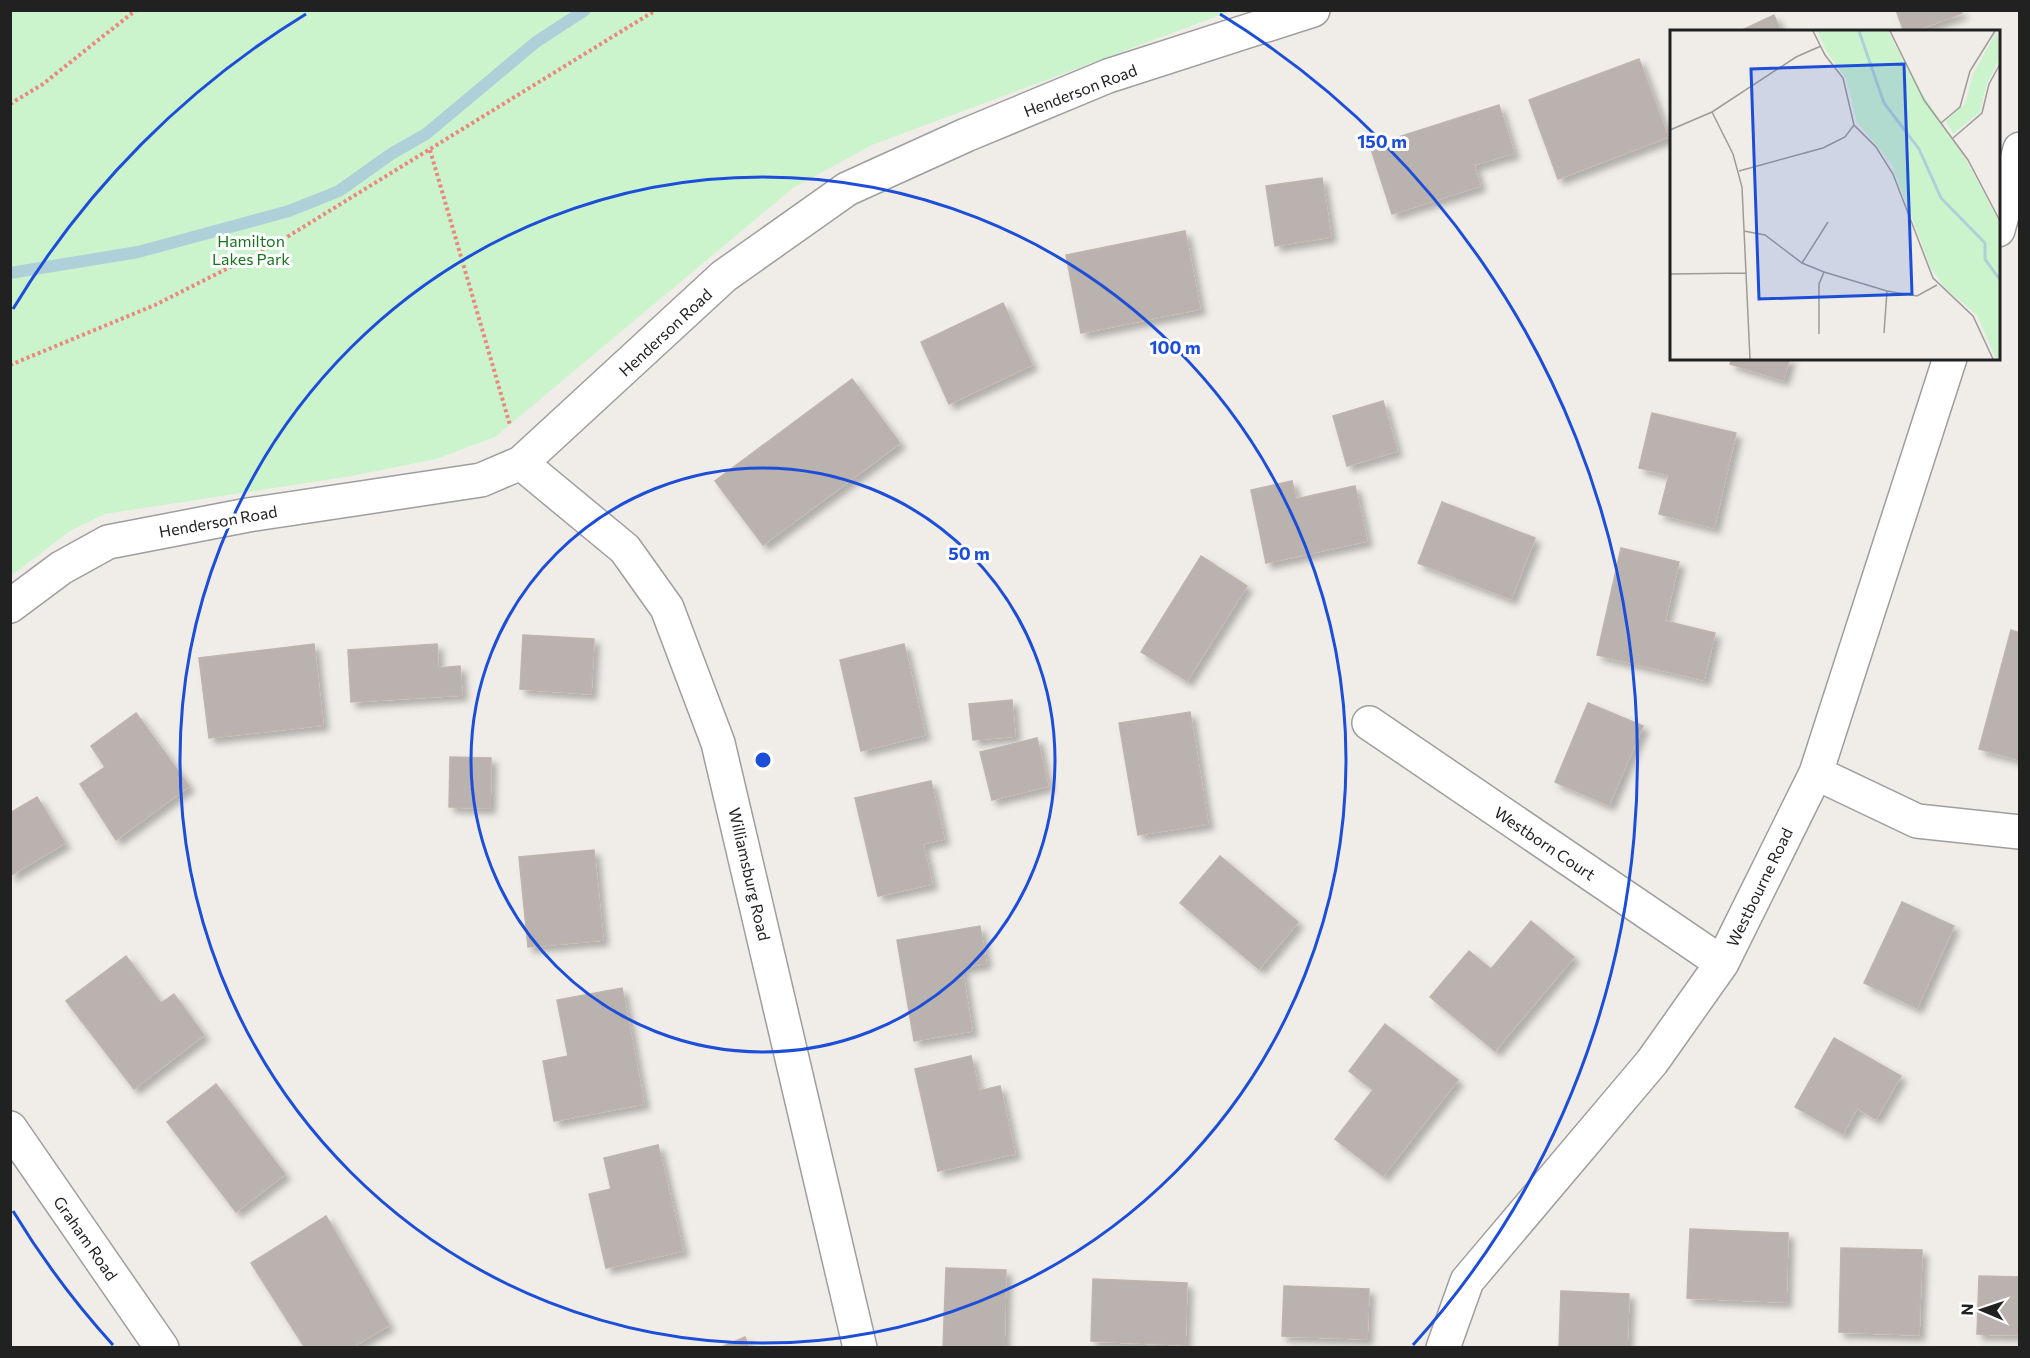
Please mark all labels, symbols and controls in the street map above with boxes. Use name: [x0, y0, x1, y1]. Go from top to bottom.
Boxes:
inset map: [1670, 30, 2000, 360]
street label: Henderson Road: [1021, 60, 1139, 120]
text: 150 m: [1357, 130, 1407, 152]
park label: Hamilton Lakes Park: [212, 231, 290, 268]
street label: Henderson Road: [615, 284, 715, 380]
text: 100 m: [1149, 336, 1201, 358]
street label: Henderson Road: [157, 501, 279, 541]
text: 50 m: [948, 542, 990, 564]
centre of rings: [753, 750, 773, 770]
street label: Westborn Court: [1491, 802, 1599, 884]
street label: Williamsburg Road: [725, 806, 775, 942]
street label: Westbourne Road: [1722, 824, 1796, 950]
street label: Graham Road: [50, 1192, 122, 1284]
north arrow: [1952, 1280, 2012, 1340]
text: N: [1957, 1303, 1976, 1316]

